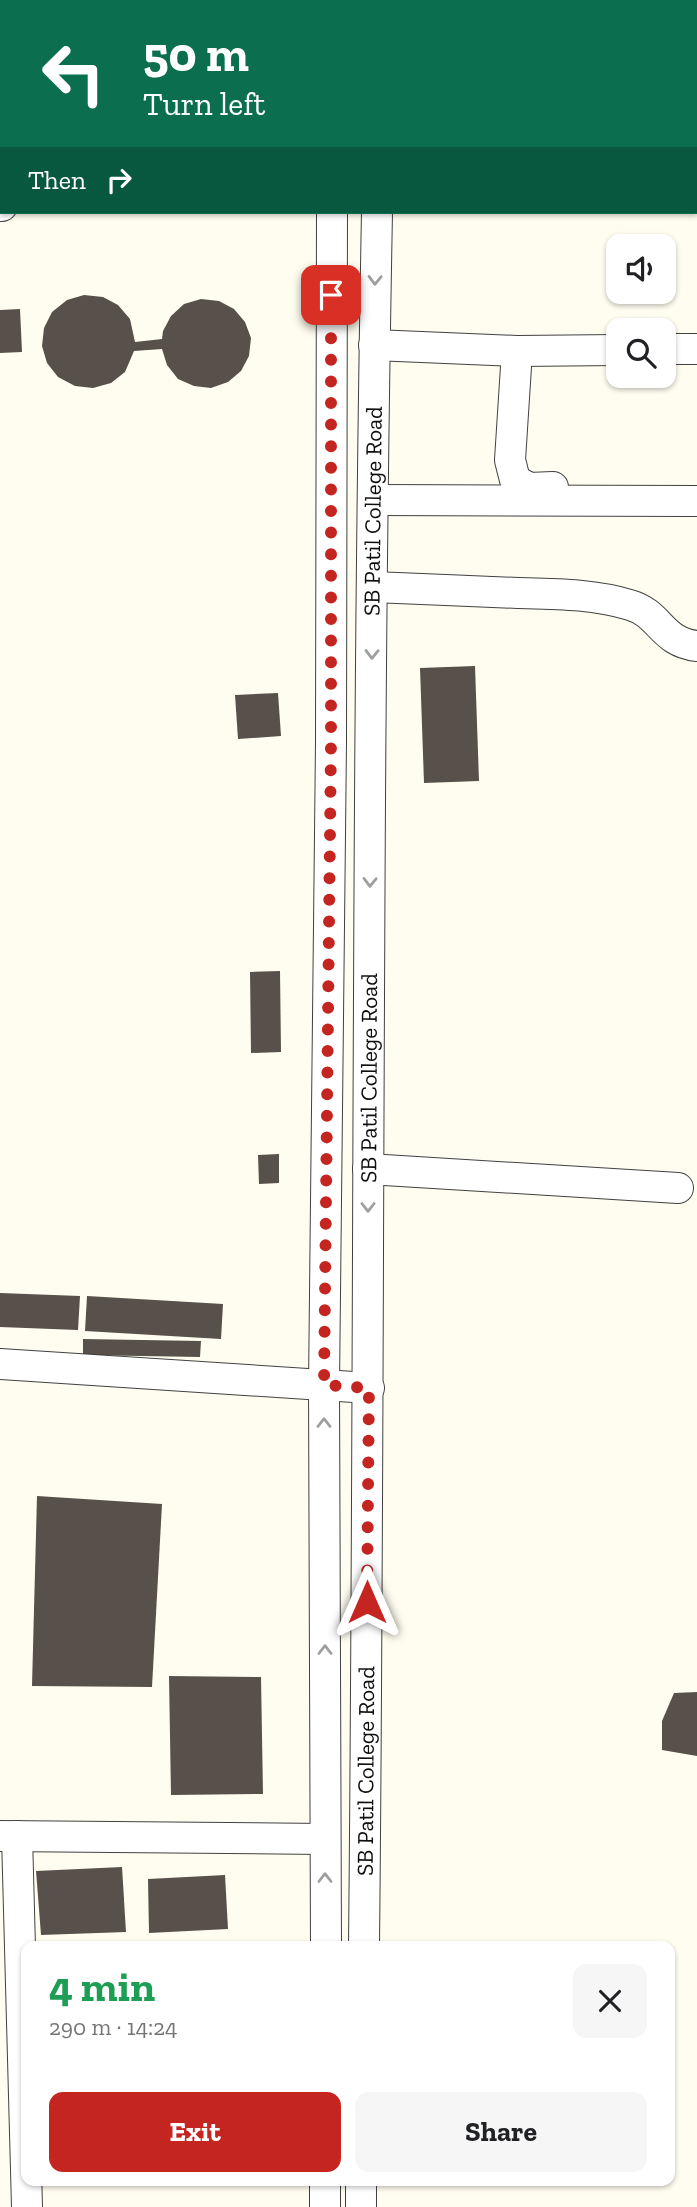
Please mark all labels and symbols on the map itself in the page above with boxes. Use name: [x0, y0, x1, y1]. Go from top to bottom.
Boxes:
pin: [301, 265, 361, 325]
one-way arrow: [368, 275, 383, 286]
street label: SB Patil College Road: [357, 406, 388, 616]
one-way arrow: [364, 650, 380, 660]
one-way arrow: [362, 877, 378, 888]
street label: SB Patil College Road: [354, 973, 383, 1183]
one-way arrow: [360, 1203, 376, 1213]
one-way arrow: [316, 1417, 332, 1428]
position arrow: [330, 1565, 404, 1639]
one-way arrow: [317, 1645, 333, 1655]
street label: SB Patil College Road: [351, 1666, 380, 1876]
one-way arrow: [317, 1872, 333, 1883]

